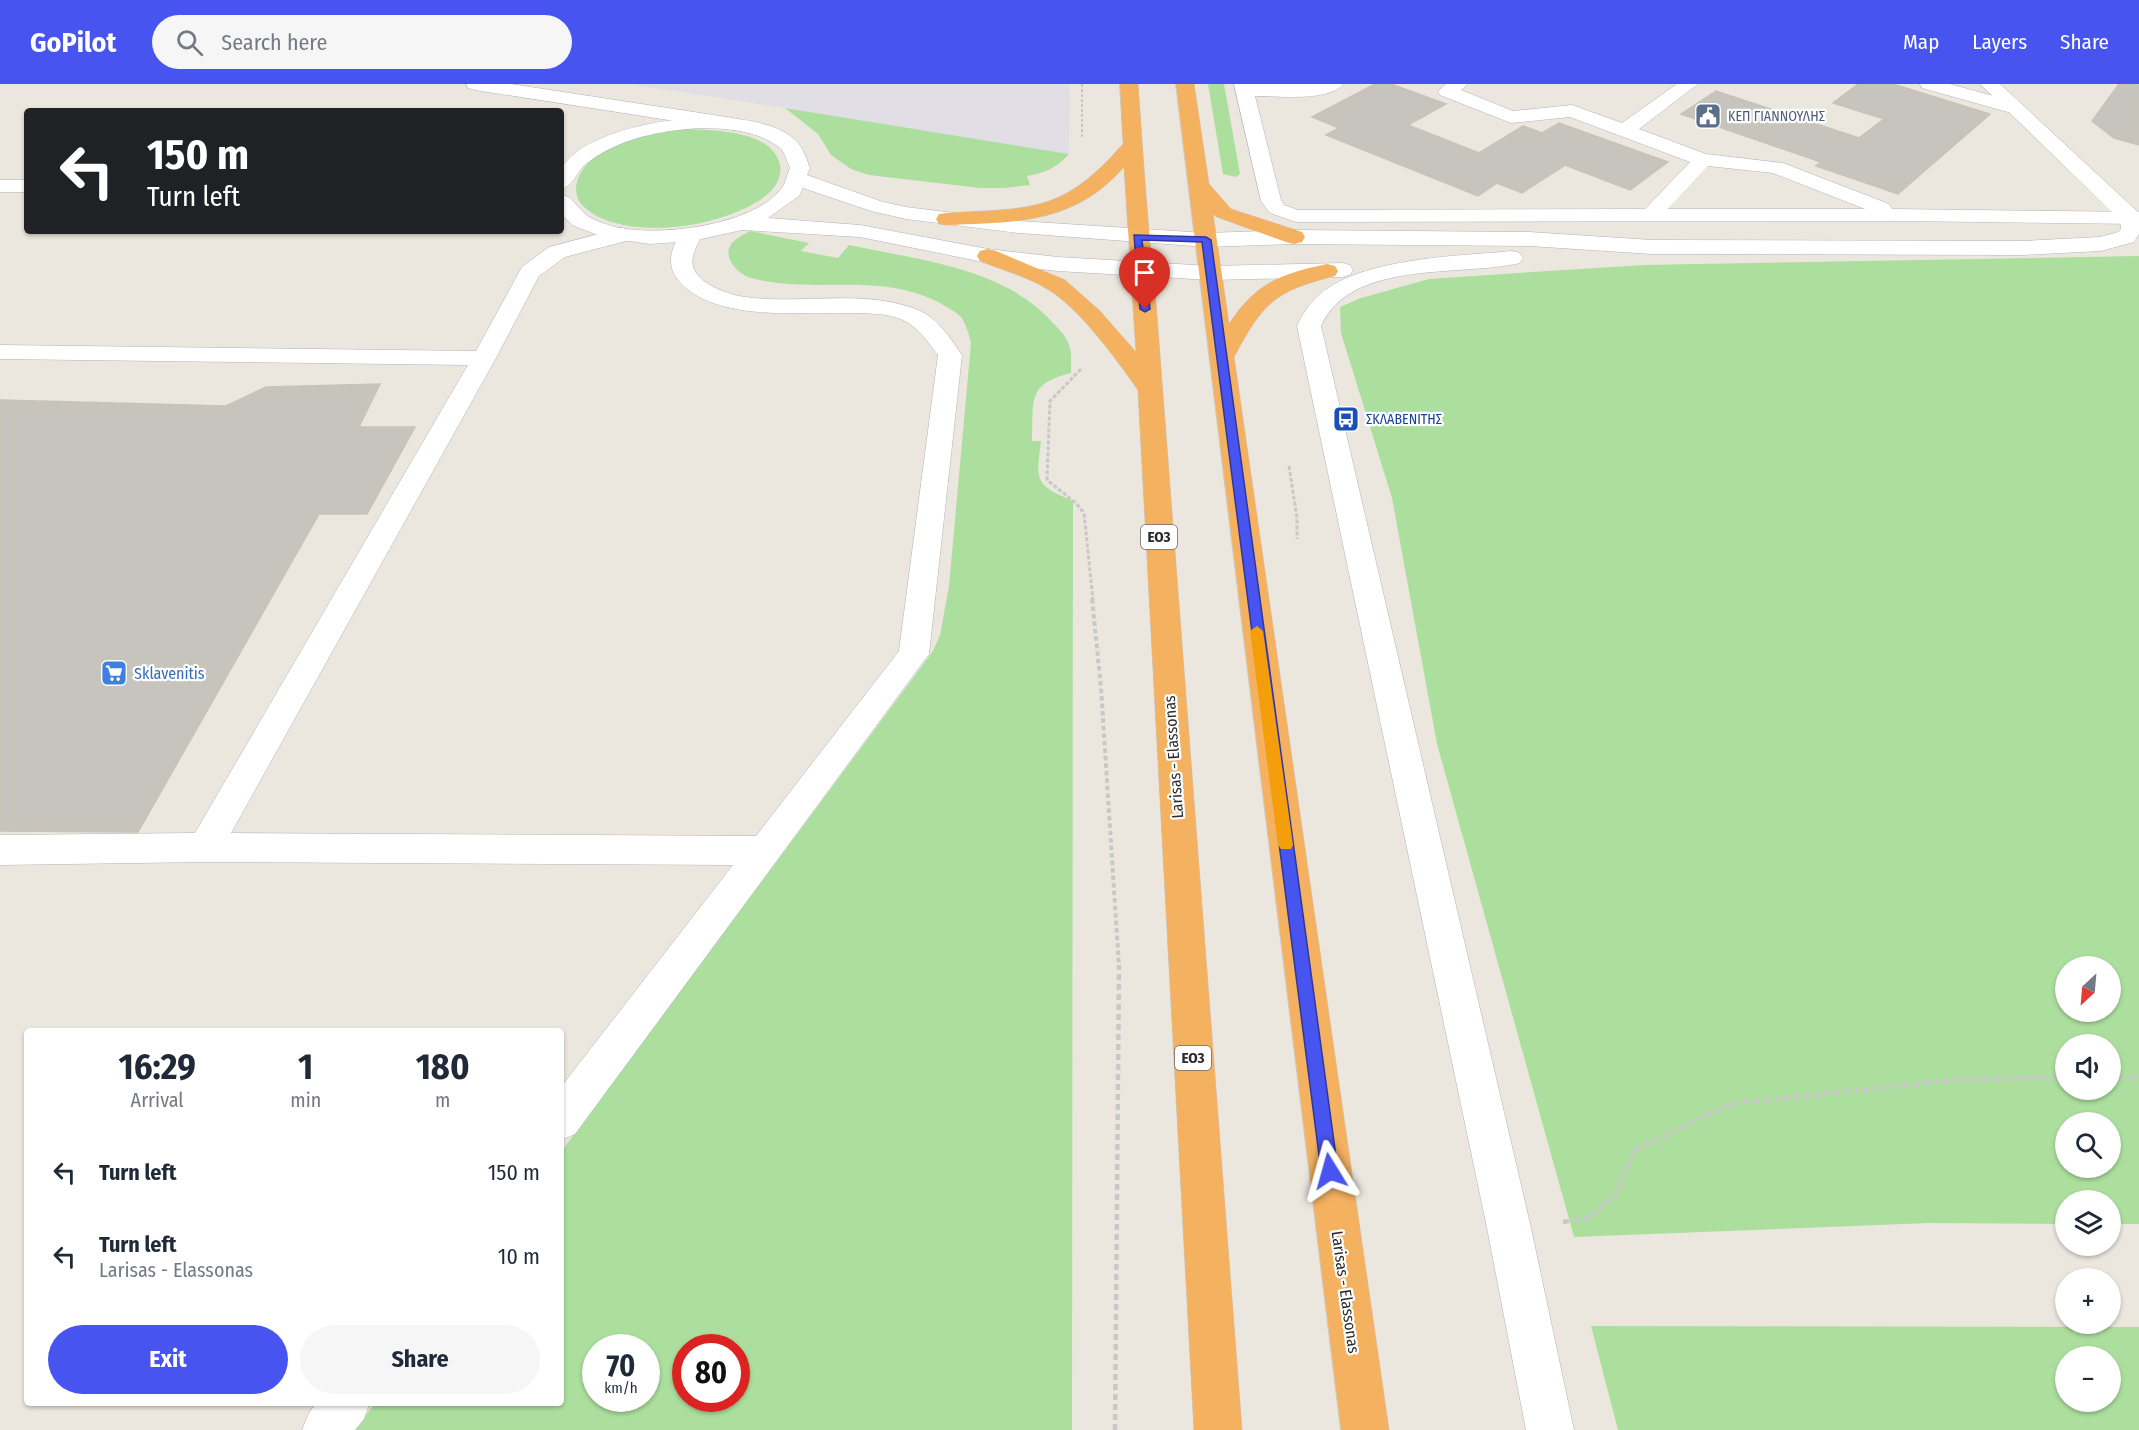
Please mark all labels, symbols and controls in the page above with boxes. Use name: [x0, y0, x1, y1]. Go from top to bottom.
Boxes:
search box: [152, 15, 572, 69]
text: GoPilot: [30, 26, 116, 59]
icon: search: [173, 26, 206, 59]
text: Search here: [221, 29, 327, 56]
text: Map: [1903, 29, 1939, 55]
text: Layers: [1972, 29, 2027, 55]
text: Share: [2060, 29, 2109, 55]
public building icon: ΚΕΠ ΓΙΑΝΝΟΥΛΗΣ: [1693, 101, 1723, 131]
place label: ΚΕΠ ΓΙΑΝΝΟΥΛΗΣ: [1728, 108, 1825, 125]
text: 150 m: [147, 130, 249, 180]
icon: left: [48, 132, 126, 210]
text: Turn left: [147, 181, 240, 213]
pin: [1119, 247, 1170, 309]
icon: arrive: [1128, 256, 1161, 289]
bus stop icon: ΣΚΛΑΒΕΝΙΤΗΣ: [1331, 404, 1361, 434]
place label: ΣΚΛΑΒΕΝΙΤΗΣ: [1366, 411, 1442, 428]
road number: ΕΟ3: [1141, 525, 1177, 549]
supermarket icon: Sklavenitis: [99, 658, 129, 688]
place label: Sklavenitis: [134, 664, 205, 683]
street label: Larisas - Elassonas: [1160, 695, 1187, 819]
north arrow: [2055, 956, 2121, 1022]
map controls: [2055, 956, 2121, 1412]
button: sound: [2055, 1034, 2121, 1100]
text: 16:29: [118, 1045, 196, 1089]
text: 1: [298, 1045, 313, 1089]
text: 180: [416, 1045, 470, 1089]
road number: ΕΟ3: [1175, 1046, 1211, 1070]
text: Arrival: [131, 1088, 184, 1112]
text: min: [290, 1088, 321, 1112]
text: m: [435, 1088, 450, 1112]
button: search: [2055, 1112, 2121, 1178]
position arrow: [1298, 1139, 1362, 1203]
icon: left: [48, 1156, 81, 1189]
text: Turn left: [99, 1159, 177, 1186]
text: 150 m: [488, 1159, 540, 1186]
button: layers: [2055, 1190, 2121, 1256]
street label: Larisas - Elassonas: [1328, 1230, 1364, 1355]
text: Turn left: [99, 1231, 177, 1258]
icon: left: [48, 1240, 81, 1273]
text: 10 m: [498, 1243, 540, 1270]
text: Larisas - Elassonas: [99, 1258, 253, 1282]
button: +: [2055, 1268, 2121, 1334]
button: Exit: [48, 1325, 288, 1394]
button: Share: [300, 1325, 540, 1394]
speed limit sign: 80: [672, 1334, 750, 1412]
button: −: [2055, 1346, 2121, 1412]
text: 70: [607, 1348, 635, 1384]
text: km/h: [604, 1379, 638, 1397]

